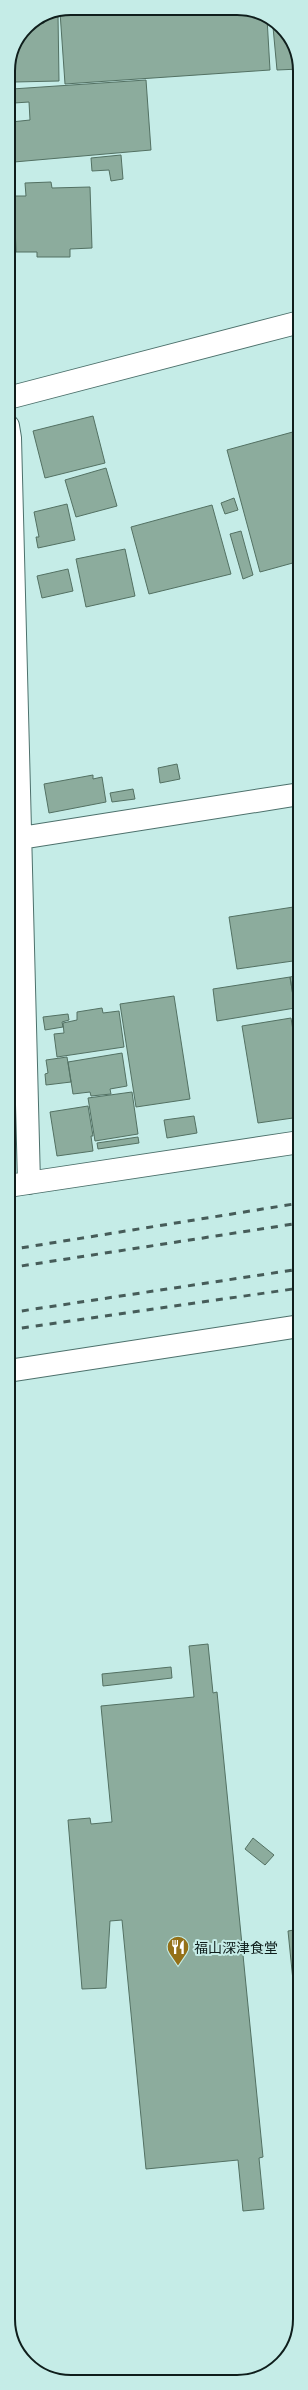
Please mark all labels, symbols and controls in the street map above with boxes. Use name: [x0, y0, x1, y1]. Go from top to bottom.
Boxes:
restaurant icon: 福山深津食堂: [165, 1934, 191, 1967]
place label: 福山深津食堂: [194, 1939, 278, 1956]

